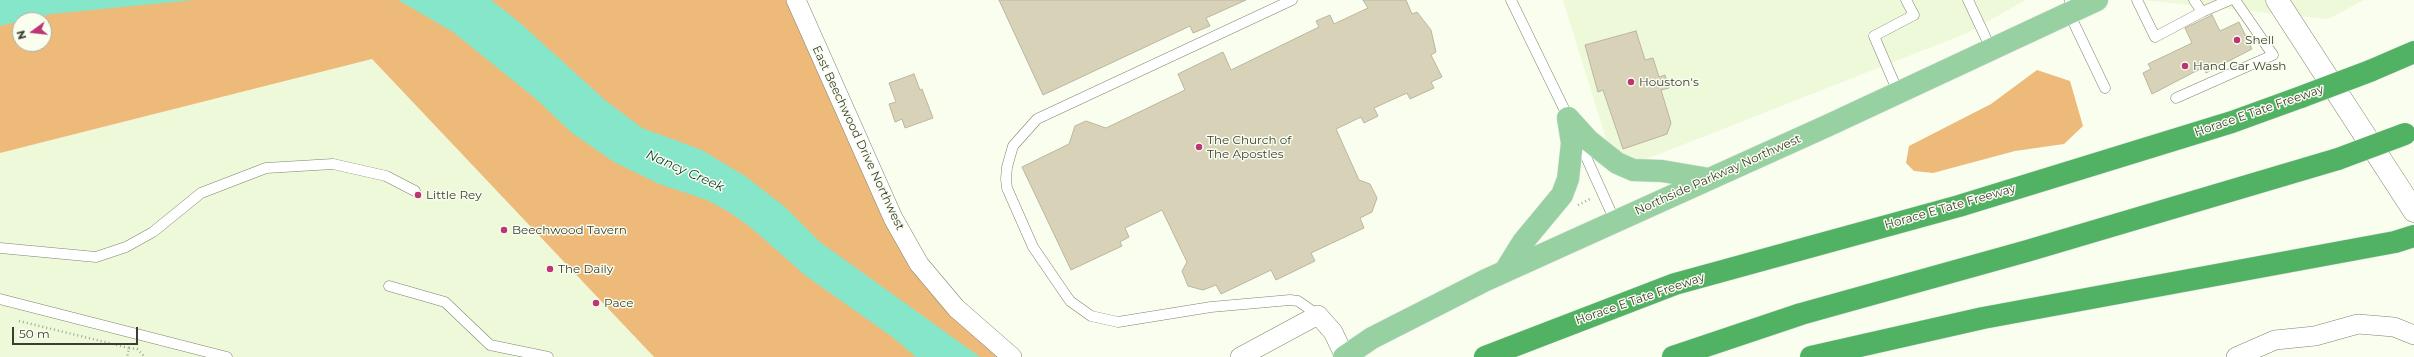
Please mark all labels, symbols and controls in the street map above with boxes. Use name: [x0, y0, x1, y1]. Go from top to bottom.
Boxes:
north arrow: [12, 12, 52, 52]
text: N: [13, 29, 29, 41]
place label: Shell: [2245, 33, 2274, 47]
marker: Shell: [2232, 35, 2242, 45]
street label: East Beechwood Drive Northwest: [809, 43, 907, 233]
place label: Hand Car Wash: [2193, 59, 2286, 73]
marker: Hand Car Wash: [2180, 61, 2190, 71]
place label: Houston's: [1639, 75, 1699, 89]
marker: Houston's: [1626, 77, 1636, 87]
street label: Horace E Tate Freeway: [2192, 82, 2326, 140]
street label: Northside Parkway Northwest: [1633, 132, 1803, 218]
place label: The Church of The Apostles: [1207, 133, 1291, 161]
marker: The Church of The Apostles: [1194, 142, 1204, 152]
water label: Nancy Creek: [644, 147, 726, 195]
street label: Horace E Tate Freeway: [1883, 181, 2017, 233]
place label: Little Rey: [426, 188, 482, 202]
marker: Little Rey: [413, 190, 423, 200]
place label: Beechwood Tavern: [512, 223, 627, 237]
marker: Beechwood Tavern: [499, 225, 509, 235]
place label: The Daily: [558, 262, 613, 276]
marker: The Daily: [545, 264, 555, 274]
street label: Horace E Tate Freeway: [1573, 270, 1707, 328]
place label: Pace: [604, 296, 633, 310]
marker: Pace: [591, 298, 601, 308]
scale bar: [14, 319, 140, 345]
text: 50 m: [19, 326, 50, 341]

